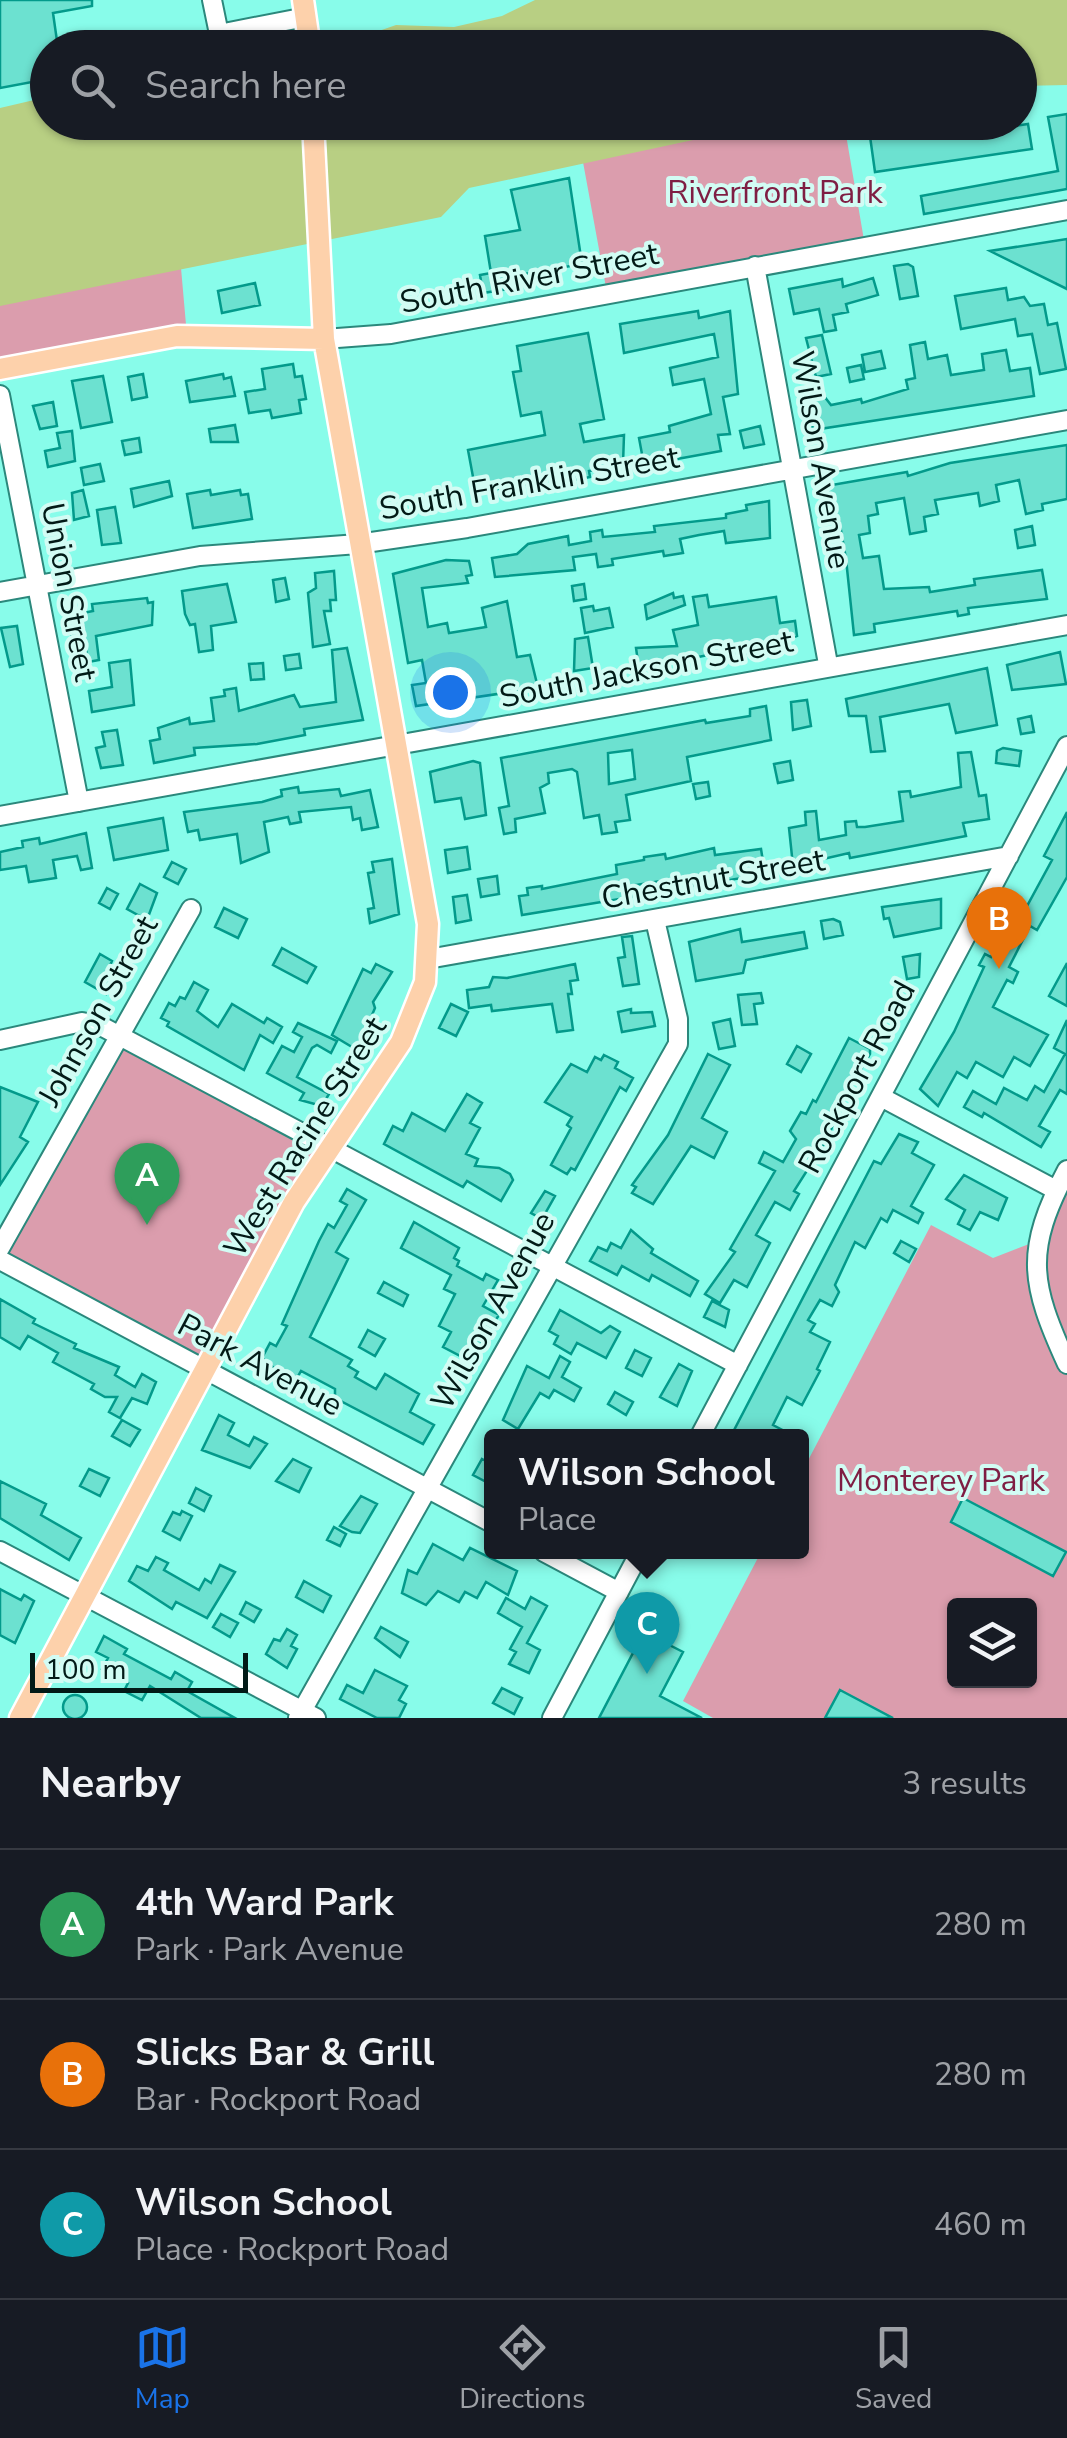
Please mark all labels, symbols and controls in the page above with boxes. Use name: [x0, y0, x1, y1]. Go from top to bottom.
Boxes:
search box: [30, 30, 1037, 140]
icon: search: [65, 58, 120, 113]
text: Search here: [145, 60, 346, 111]
park label: Riverfront Park: [667, 171, 884, 214]
street label: South River Street: [396, 232, 663, 324]
street label: Wilson Avenue: [781, 348, 861, 572]
street label: South Franklin Street: [376, 435, 683, 531]
street label: Union Street: [31, 499, 107, 685]
street label: South Jackson Street: [496, 619, 797, 719]
your location: [425, 667, 476, 718]
street label: Chestnut Street: [598, 838, 829, 920]
pin: B: [966, 886, 1032, 969]
street label: Johnson Street: [27, 907, 168, 1115]
street label: Rockport Road: [788, 973, 926, 1181]
street label: West Racine Street: [214, 1008, 397, 1266]
pin: A: [114, 1142, 180, 1225]
street label: Wilson Avenue: [421, 1204, 565, 1418]
street label: Park Avenue: [170, 1304, 350, 1426]
popup: [484, 1429, 809, 1559]
text: Wilson School: [518, 1447, 775, 1498]
park label: Monterey Park: [837, 1459, 1046, 1502]
text: Place: [518, 1498, 596, 1541]
pin: C: [614, 1592, 680, 1674]
map controls: [947, 1598, 1037, 1688]
button: layers: [947, 1598, 1037, 1688]
scale bar: [30, 1648, 248, 1692]
text: 100 m: [45, 1651, 127, 1689]
text: Nearby: [40, 1755, 181, 1812]
text: 3 results: [902, 1762, 1027, 1805]
text: 4th Ward Park: [135, 1877, 393, 1928]
text: A: [61, 1903, 84, 1946]
text: 280 m: [934, 1903, 1027, 1946]
text: Park · Park Avenue: [135, 1928, 404, 1971]
text: Slicks Bar & Grill: [135, 2027, 434, 2078]
text: B: [61, 2053, 84, 2096]
text: 280 m: [934, 2053, 1027, 2096]
text: Bar · Rockport Road: [135, 2078, 421, 2121]
text: Wilson School: [135, 2177, 392, 2228]
text: C: [62, 2203, 83, 2246]
text: 460 m: [934, 2203, 1027, 2246]
text: Place · Rockport Road: [135, 2228, 449, 2271]
tab: Map: [135, 2320, 190, 2418]
tab: Directions: [459, 2320, 585, 2418]
tab: Saved: [855, 2320, 932, 2418]

